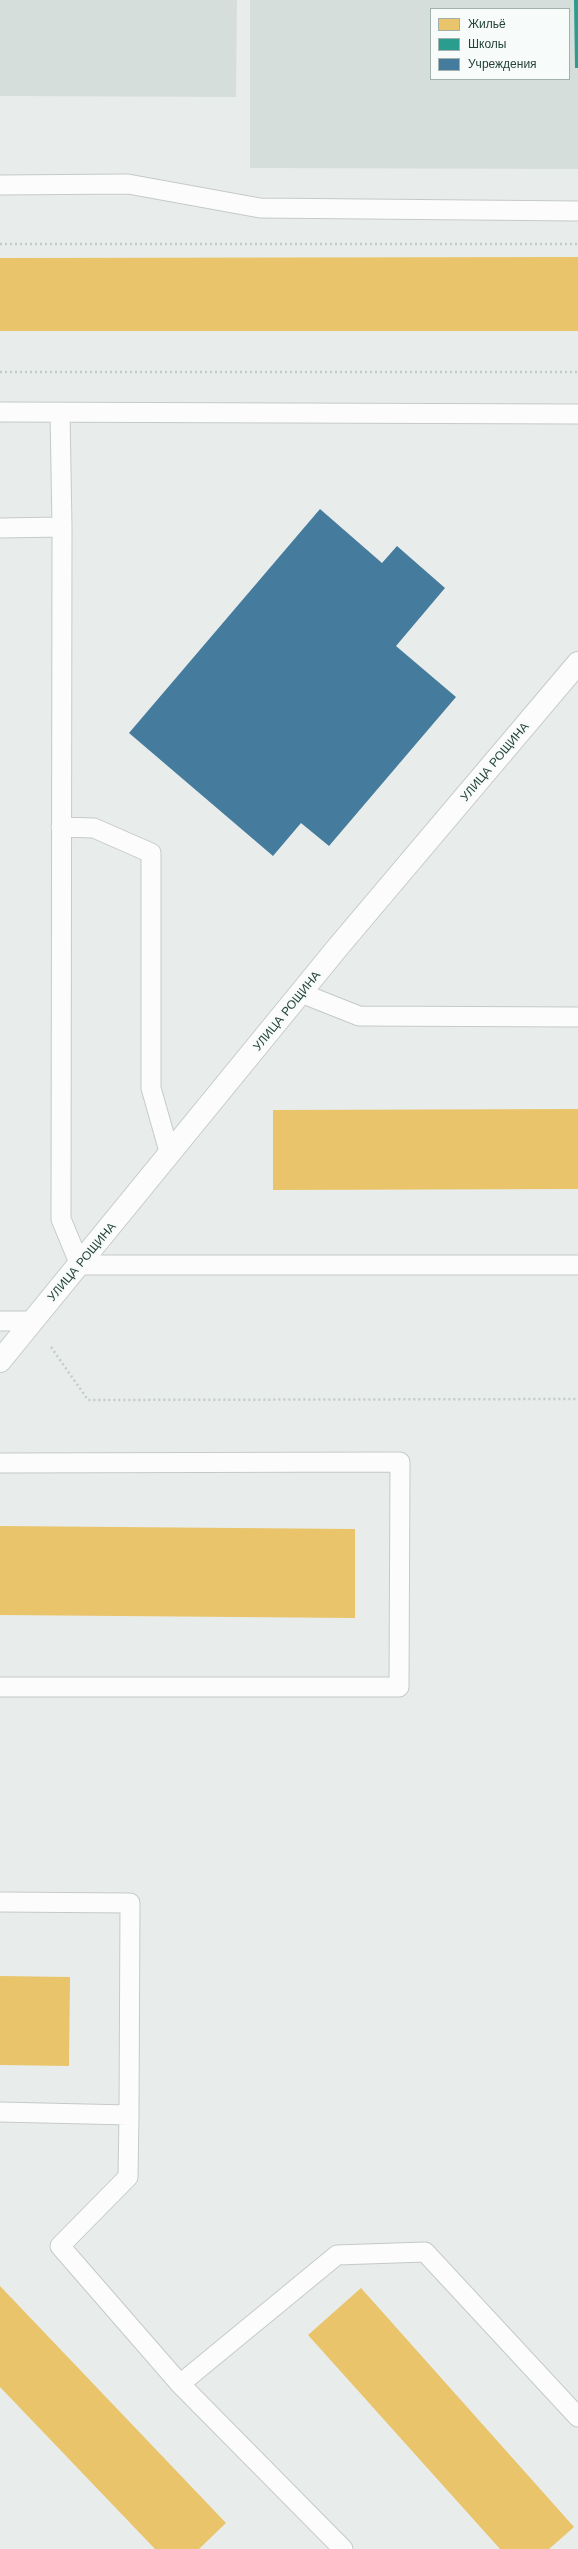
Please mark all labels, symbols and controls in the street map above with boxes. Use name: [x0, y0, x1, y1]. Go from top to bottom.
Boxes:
legend: [430, 8, 570, 80]
text: Жильё: [468, 17, 506, 31]
text: Школы: [468, 37, 506, 51]
text: Учреждения: [468, 57, 537, 71]
street label: УЛИЦА РОЩИНА: [458, 720, 532, 804]
street label: УЛИЦА РОЩИНА: [250, 968, 324, 1054]
street label: УЛИЦА РОЩИНА: [45, 1220, 119, 1304]

